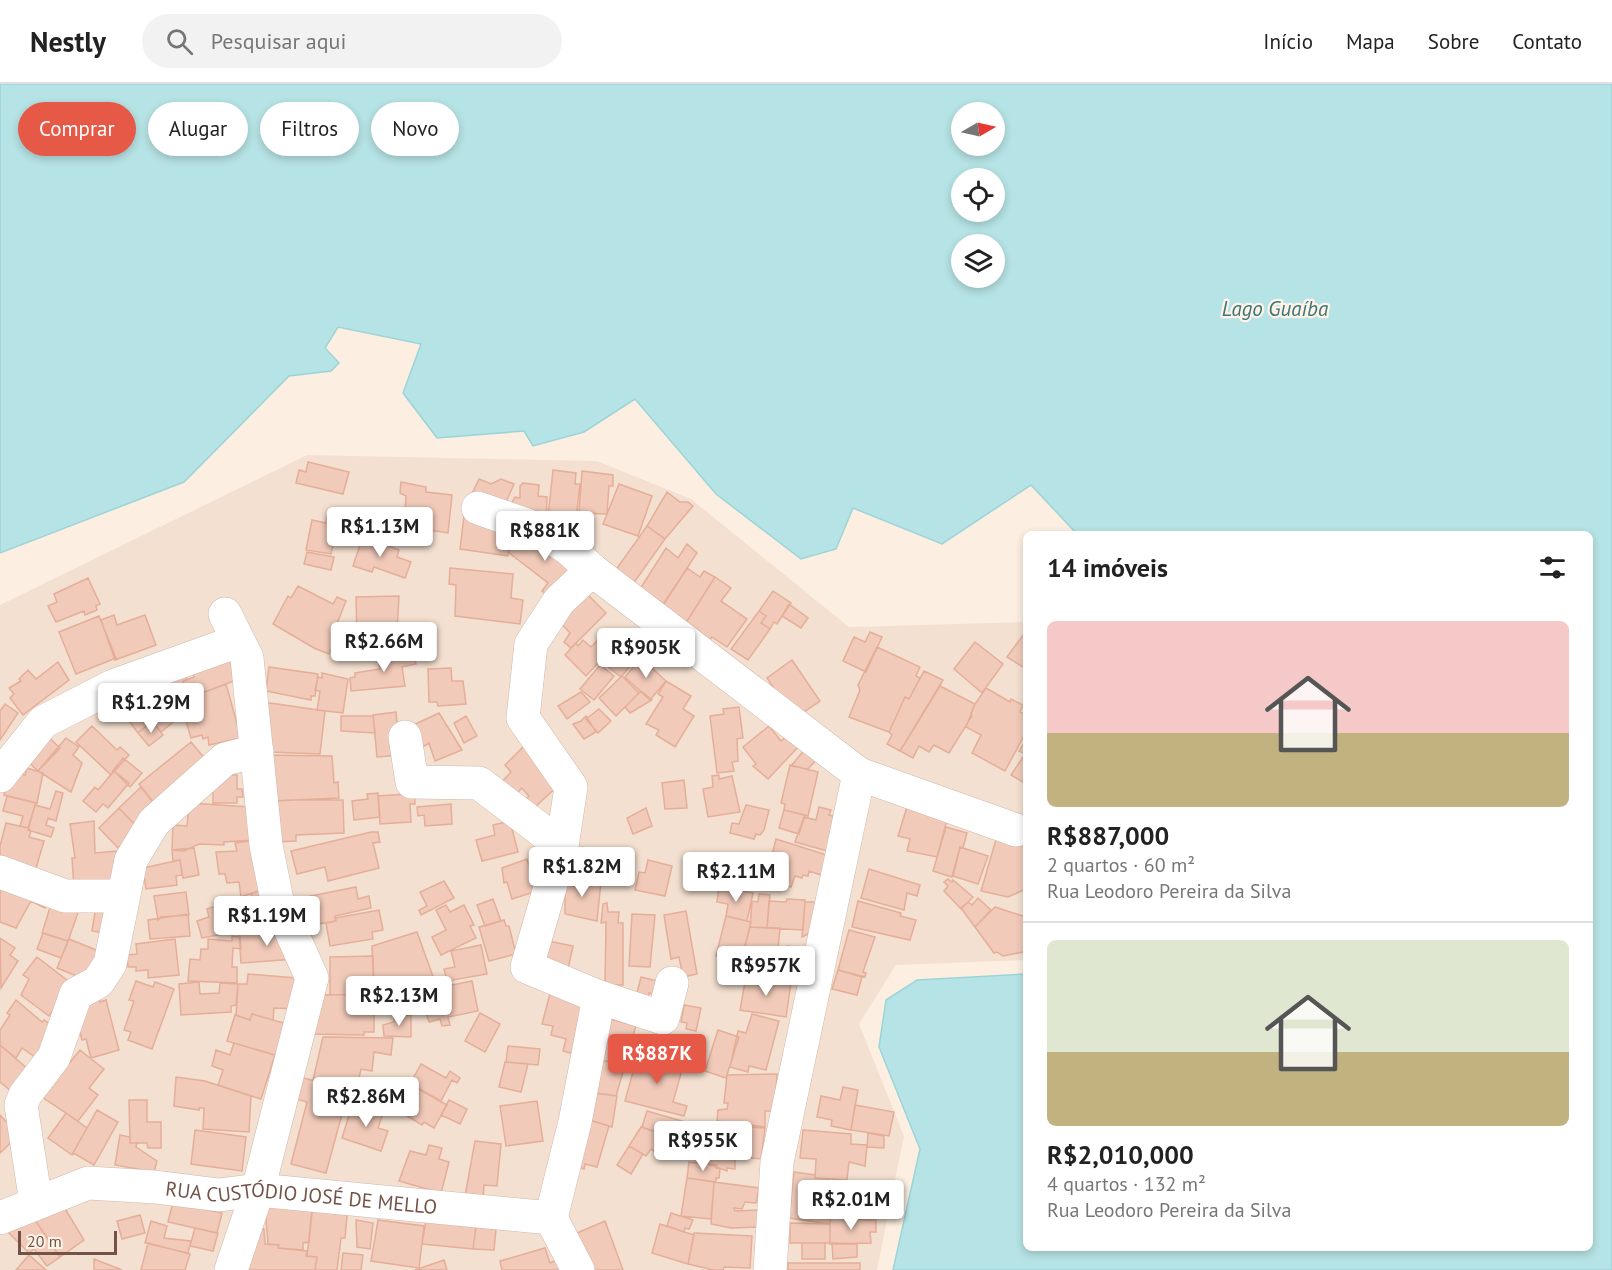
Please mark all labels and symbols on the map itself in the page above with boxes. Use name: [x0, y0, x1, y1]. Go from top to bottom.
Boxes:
north arrow: [951, 102, 1005, 156]
water label: Lago Guaíba: [1222, 295, 1329, 322]
pin: R$1.13M: [325, 507, 435, 558]
pin: R$881K: [496, 511, 594, 562]
pin: R$2.66M: [329, 622, 439, 673]
pin: R$905K: [597, 628, 695, 679]
pin: R$1.29M: [96, 683, 206, 734]
pin: R$1.82M: [527, 847, 637, 898]
pin: R$2.11M: [681, 852, 791, 903]
pin: R$1.19M: [212, 896, 322, 947]
pin: R$957K: [717, 946, 815, 997]
pin: R$2.13M: [344, 976, 454, 1027]
pin: R$887K: [608, 1034, 706, 1085]
pin: R$2.86M: [311, 1077, 421, 1128]
pin: R$955K: [654, 1121, 752, 1172]
street label: RUA CUSTÓDIO JOSÉ DE MELLO: [164, 1175, 438, 1220]
pin: R$2.01M: [796, 1180, 906, 1231]
scale bar: [18, 1228, 117, 1256]

